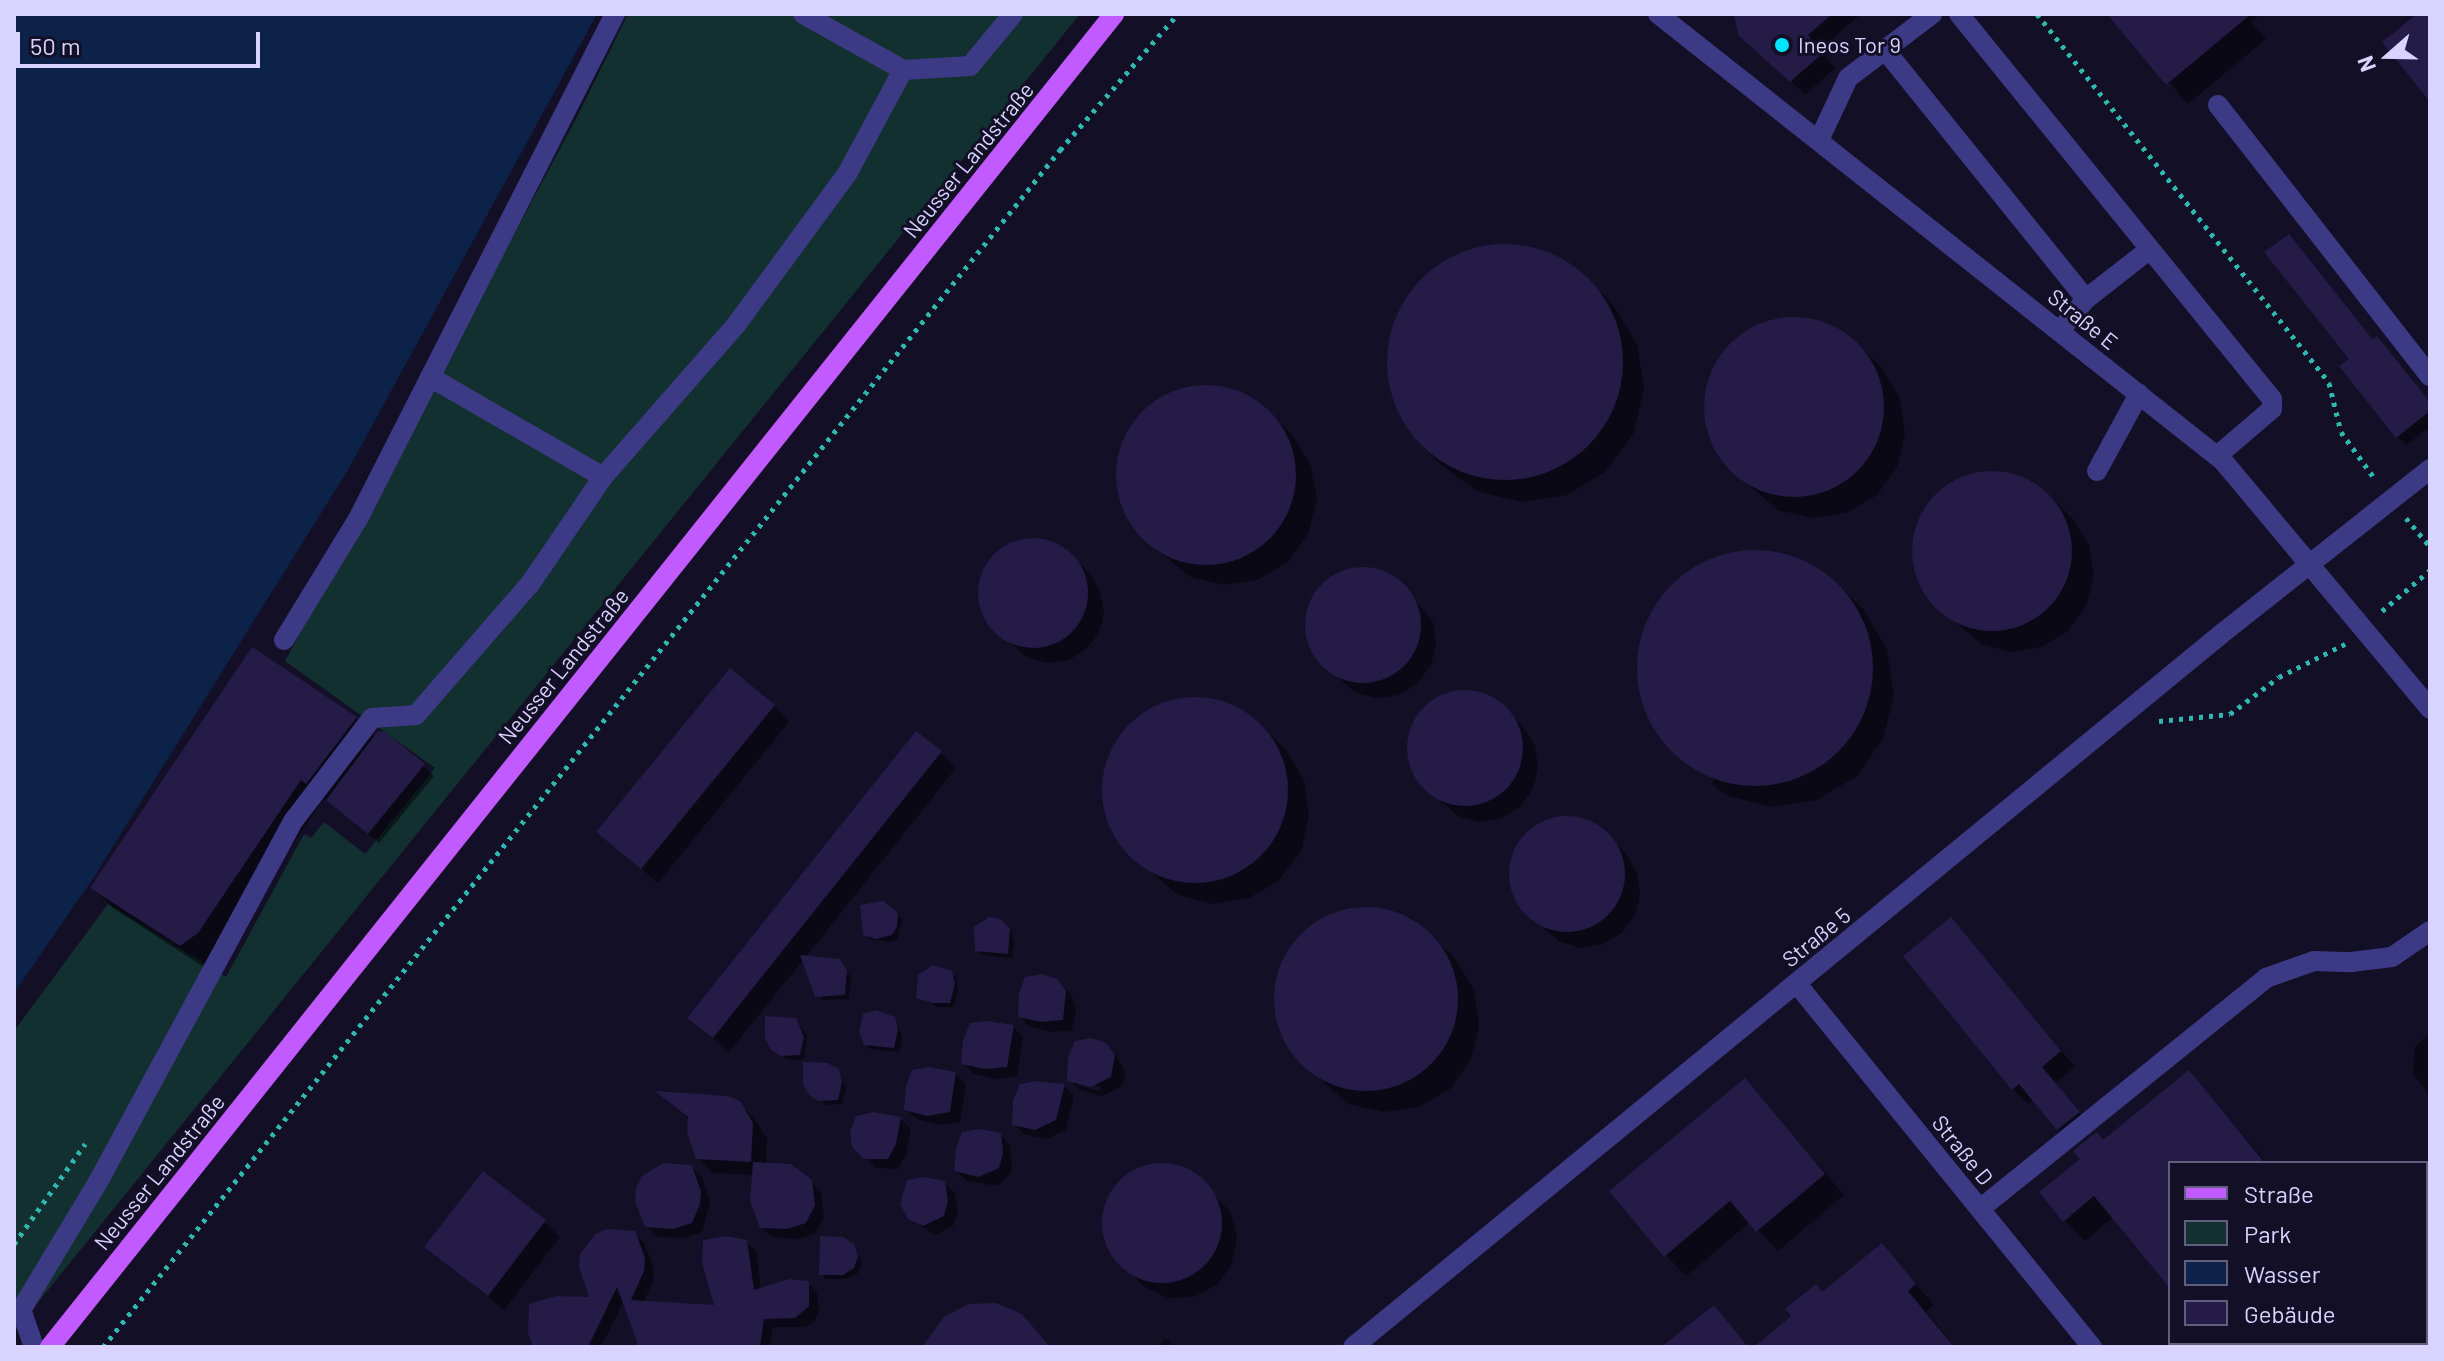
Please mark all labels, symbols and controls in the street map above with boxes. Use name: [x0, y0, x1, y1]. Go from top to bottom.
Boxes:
scale bar: [20, 16, 264, 66]
north arrow: [2348, 16, 2428, 96]
text: 50 m: [30, 31, 81, 60]
place label: Ineos Tor 9: [1798, 32, 1901, 58]
marker: Ineos Tor 9: [1773, 36, 1791, 54]
text: N: [2351, 53, 2380, 76]
street label: Neusser Landstraße: [897, 77, 1039, 243]
street label: Straße E: [2043, 283, 2123, 355]
street label: Neusser Landstraße: [492, 583, 634, 749]
street label: Straße 5: [1777, 902, 1855, 972]
street label: Neusser Landstraße: [88, 1089, 230, 1255]
street label: Straße D: [1927, 1110, 1999, 1190]
legend: [2168, 1161, 2428, 1345]
text: Straße: [2244, 1179, 2314, 1208]
text: Park: [2244, 1219, 2291, 1248]
text: Wasser: [2244, 1259, 2320, 1288]
text: Gebäude: [2244, 1299, 2336, 1328]

